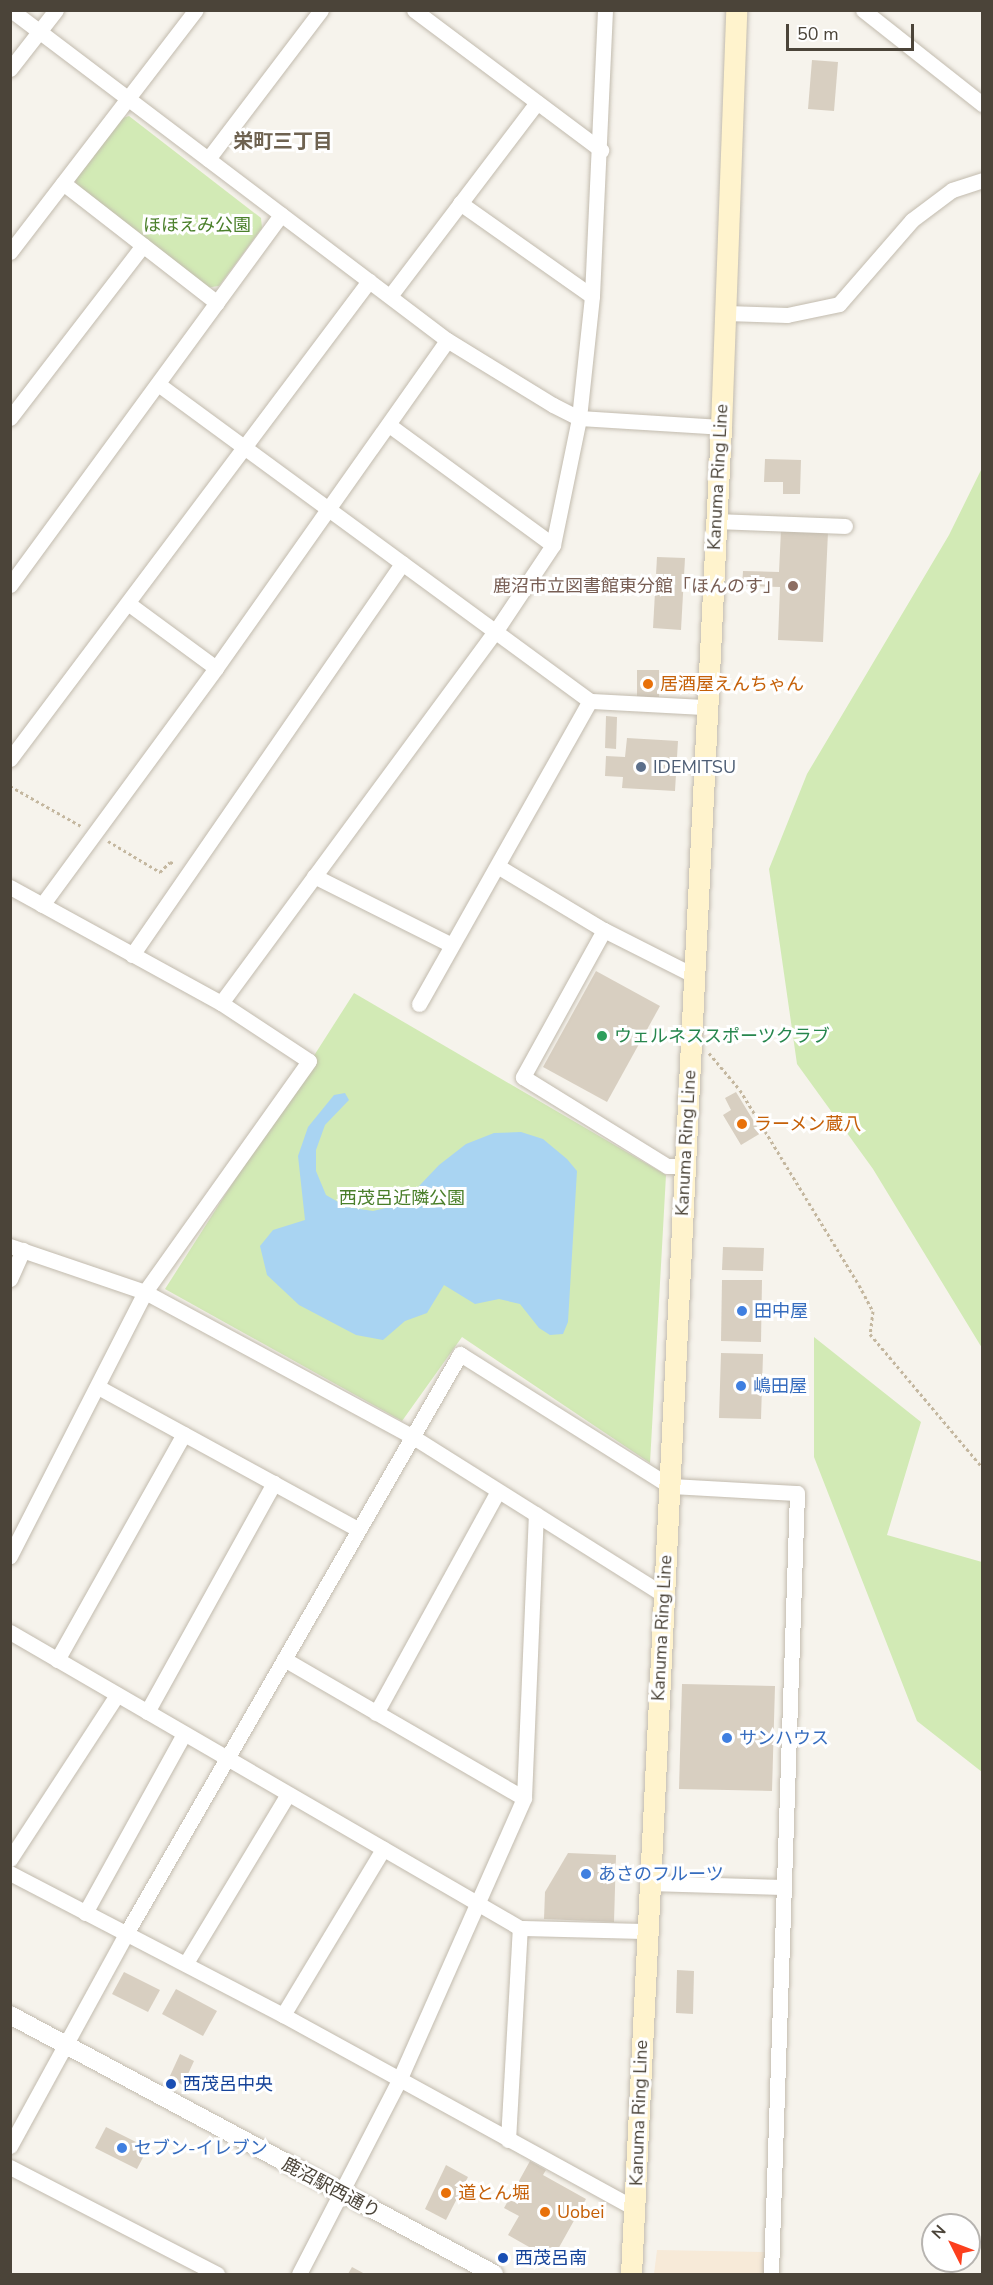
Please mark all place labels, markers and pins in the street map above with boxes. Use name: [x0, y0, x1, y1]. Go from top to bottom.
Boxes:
place label: 鹿沼市立図書館東分館「ほんのす」: [493, 575, 781, 597]
marker: 鹿沼市立図書館東分館「ほんのす」: [786, 579, 800, 593]
place label: 居酒屋えんちゃん: [660, 673, 804, 695]
marker: 居酒屋えんちゃん: [641, 677, 655, 691]
place label: IDEMITSU: [653, 756, 736, 778]
marker: IDEMITSU: [634, 760, 648, 774]
place label: ウェルネススポーツクラブ: [614, 1025, 830, 1047]
marker: ウェルネススポーツクラブ: [595, 1029, 609, 1043]
place label: ラーメン蔵八: [754, 1113, 862, 1135]
marker: ラーメン蔵八: [735, 1117, 749, 1131]
place label: 田中屋: [754, 1300, 808, 1322]
marker: 田中屋: [735, 1304, 749, 1318]
place label: 嶋田屋: [753, 1375, 807, 1397]
marker: 嶋田屋: [734, 1379, 748, 1393]
place label: サンハウス: [739, 1727, 829, 1749]
marker: サンハウス: [720, 1731, 734, 1745]
place label: あさのフルーツ: [598, 1863, 724, 1885]
marker: あさのフルーツ: [579, 1867, 593, 1881]
place label: 西茂呂中央: [183, 2073, 273, 2095]
marker: 西茂呂中央: [164, 2077, 178, 2091]
place label: セブン-イレブン: [134, 2137, 268, 2159]
marker: セブン-イレブン: [115, 2141, 129, 2155]
place label: 道とん堀: [458, 2182, 530, 2204]
marker: 道とん堀: [439, 2186, 453, 2200]
place label: Uobei: [557, 2201, 604, 2223]
marker: Uobei: [538, 2205, 552, 2219]
place label: 西茂呂南: [515, 2247, 587, 2269]
marker: 西茂呂南: [496, 2251, 510, 2265]

